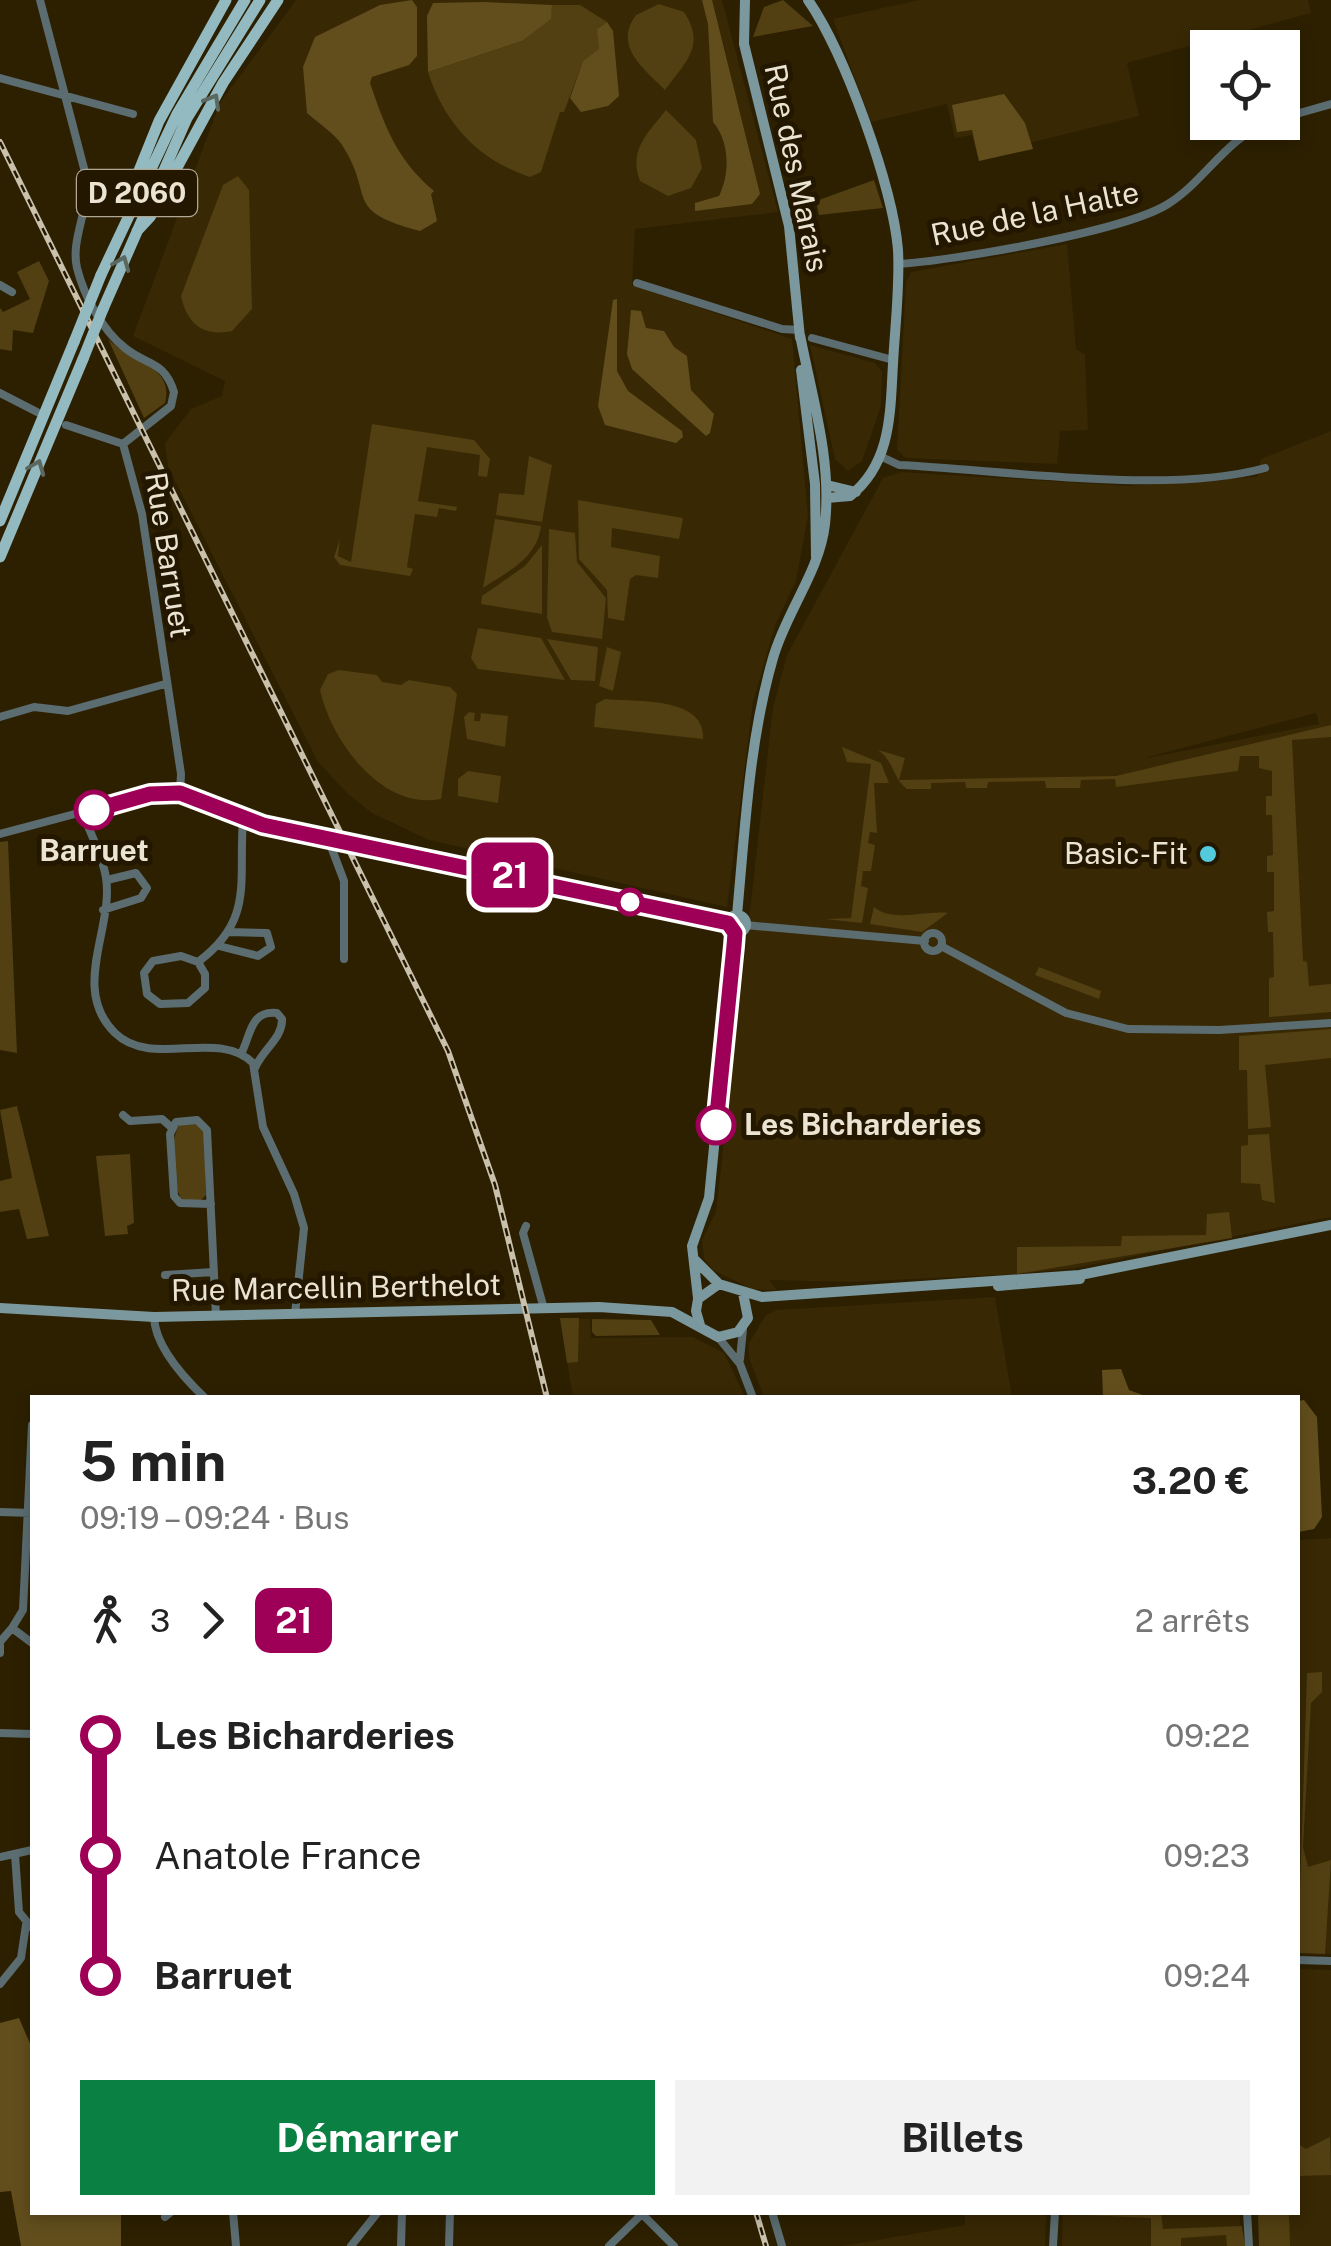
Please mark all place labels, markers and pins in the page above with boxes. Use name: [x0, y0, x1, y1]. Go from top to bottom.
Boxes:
marker: Barruet: [75, 791, 113, 829]
place label: Barruet: [39, 832, 149, 868]
place label: Basic-Fit: [1064, 835, 1188, 871]
marker: Basic-Fit: [1197, 843, 1219, 865]
unlabelled marker: [617, 889, 643, 915]
marker: Les Bicharderies: [697, 1106, 735, 1144]
place label: Les Bicharderies: [744, 1106, 982, 1142]

